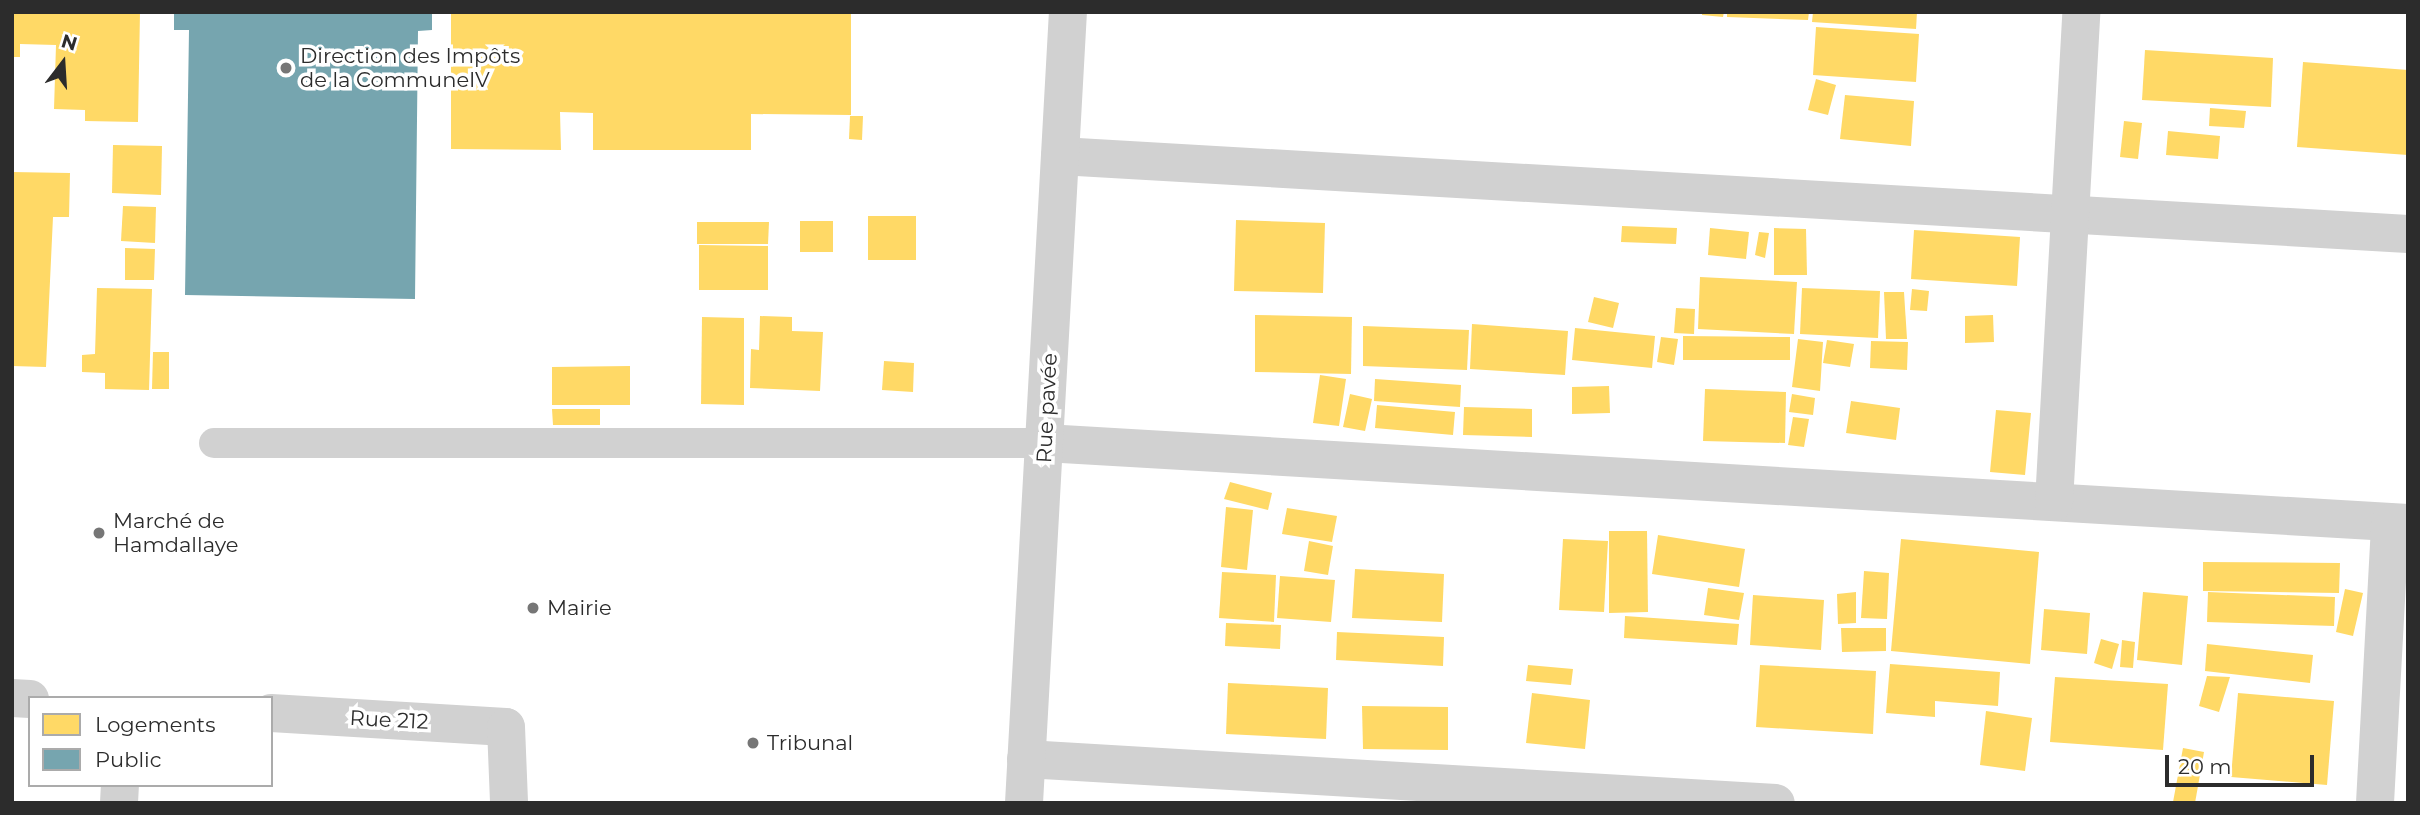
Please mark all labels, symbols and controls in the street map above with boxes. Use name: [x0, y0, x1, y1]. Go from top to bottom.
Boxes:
north arrow: [28, 28, 98, 98]
text: N: [59, 29, 80, 56]
place label: Direction des Impôts de la CommuneIV: [300, 43, 520, 93]
marker: Direction des Impôts de la CommuneIV: [278, 60, 294, 76]
street label: Rue pavée: [1032, 352, 1062, 464]
place label: Marché de Hamdallaye: [113, 508, 238, 558]
marker: Marché de Hamdallaye: [91, 525, 107, 541]
place label: Mairie: [547, 595, 612, 621]
marker: Mairie: [525, 600, 541, 616]
legend: [28, 696, 273, 787]
street label: Rue 212: [349, 705, 429, 735]
text: Logements: [95, 712, 215, 737]
place label: Tribunal: [767, 730, 853, 756]
marker: Tribunal: [745, 735, 761, 751]
scale bar: [2168, 742, 2317, 786]
text: Public: [95, 747, 162, 772]
text: 20 m: [2178, 754, 2232, 779]

